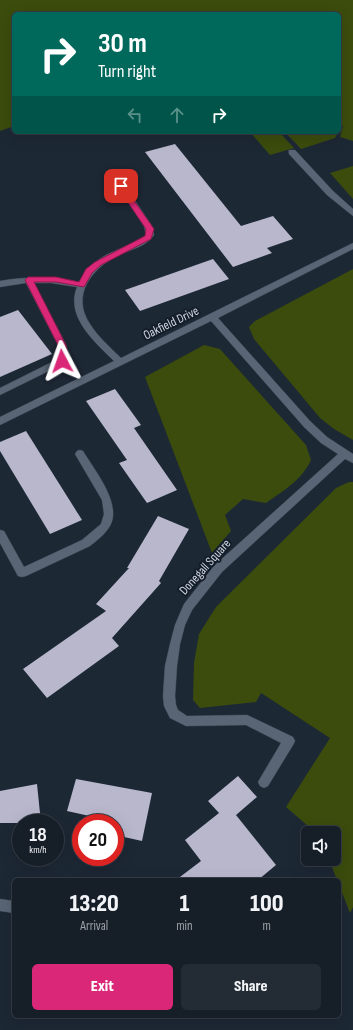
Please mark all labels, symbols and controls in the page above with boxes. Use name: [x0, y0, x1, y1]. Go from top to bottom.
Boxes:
text: 30 m: [98, 27, 147, 60]
icon: right: [32, 28, 84, 80]
text: Turn right: [98, 61, 156, 82]
icon: left: [124, 104, 146, 126]
icon: ahead: [166, 104, 188, 126]
icon: right: [208, 104, 230, 126]
pin: [104, 169, 138, 203]
icon: arrive: [110, 175, 132, 197]
street label: Oakfield Drive: [141, 303, 201, 343]
position arrow: [41, 340, 83, 382]
street label: Donegall Square: [176, 536, 234, 598]
speed limit sign: 20: [72, 814, 124, 866]
text: 18: [29, 823, 47, 847]
map controls: [301, 826, 341, 866]
button: sound: [301, 826, 341, 866]
text: km/h: [29, 844, 47, 856]
text: 13:20: [70, 889, 119, 918]
text: 1: [179, 889, 189, 918]
text: 100: [250, 889, 283, 918]
text: Arrival: [80, 918, 108, 934]
text: min: [176, 918, 193, 934]
text: m: [263, 918, 271, 934]
button: Exit: [32, 964, 173, 1010]
button: Share: [181, 964, 321, 1010]

